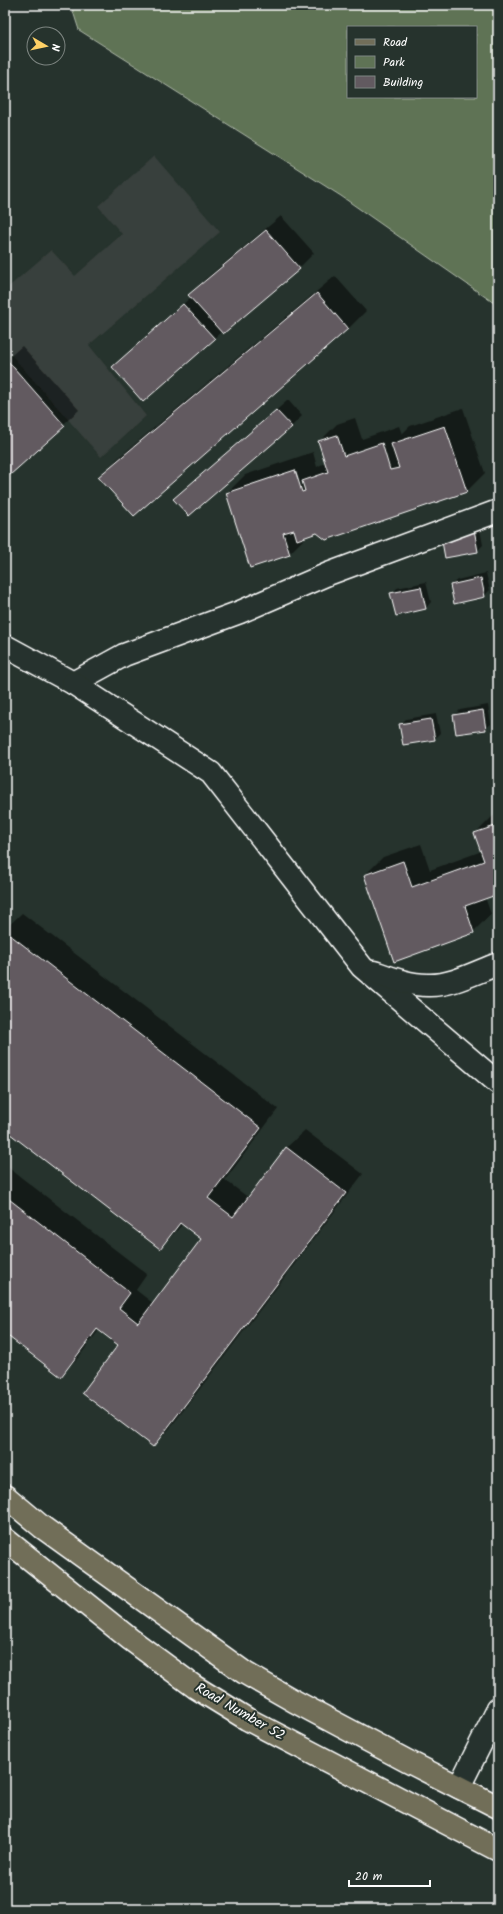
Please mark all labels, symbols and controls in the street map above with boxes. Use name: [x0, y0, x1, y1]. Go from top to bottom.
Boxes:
north arrow: [26, 26, 66, 66]
legend: [347, 26, 477, 98]
text: Road: [383, 33, 408, 52]
text: N: [45, 43, 64, 52]
text: Park: [383, 53, 405, 72]
text: Building: [383, 73, 423, 92]
street label: Road Number 52: [191, 1677, 289, 1747]
scale bar: [349, 1862, 430, 1888]
text: 20 m: [355, 1867, 383, 1886]

